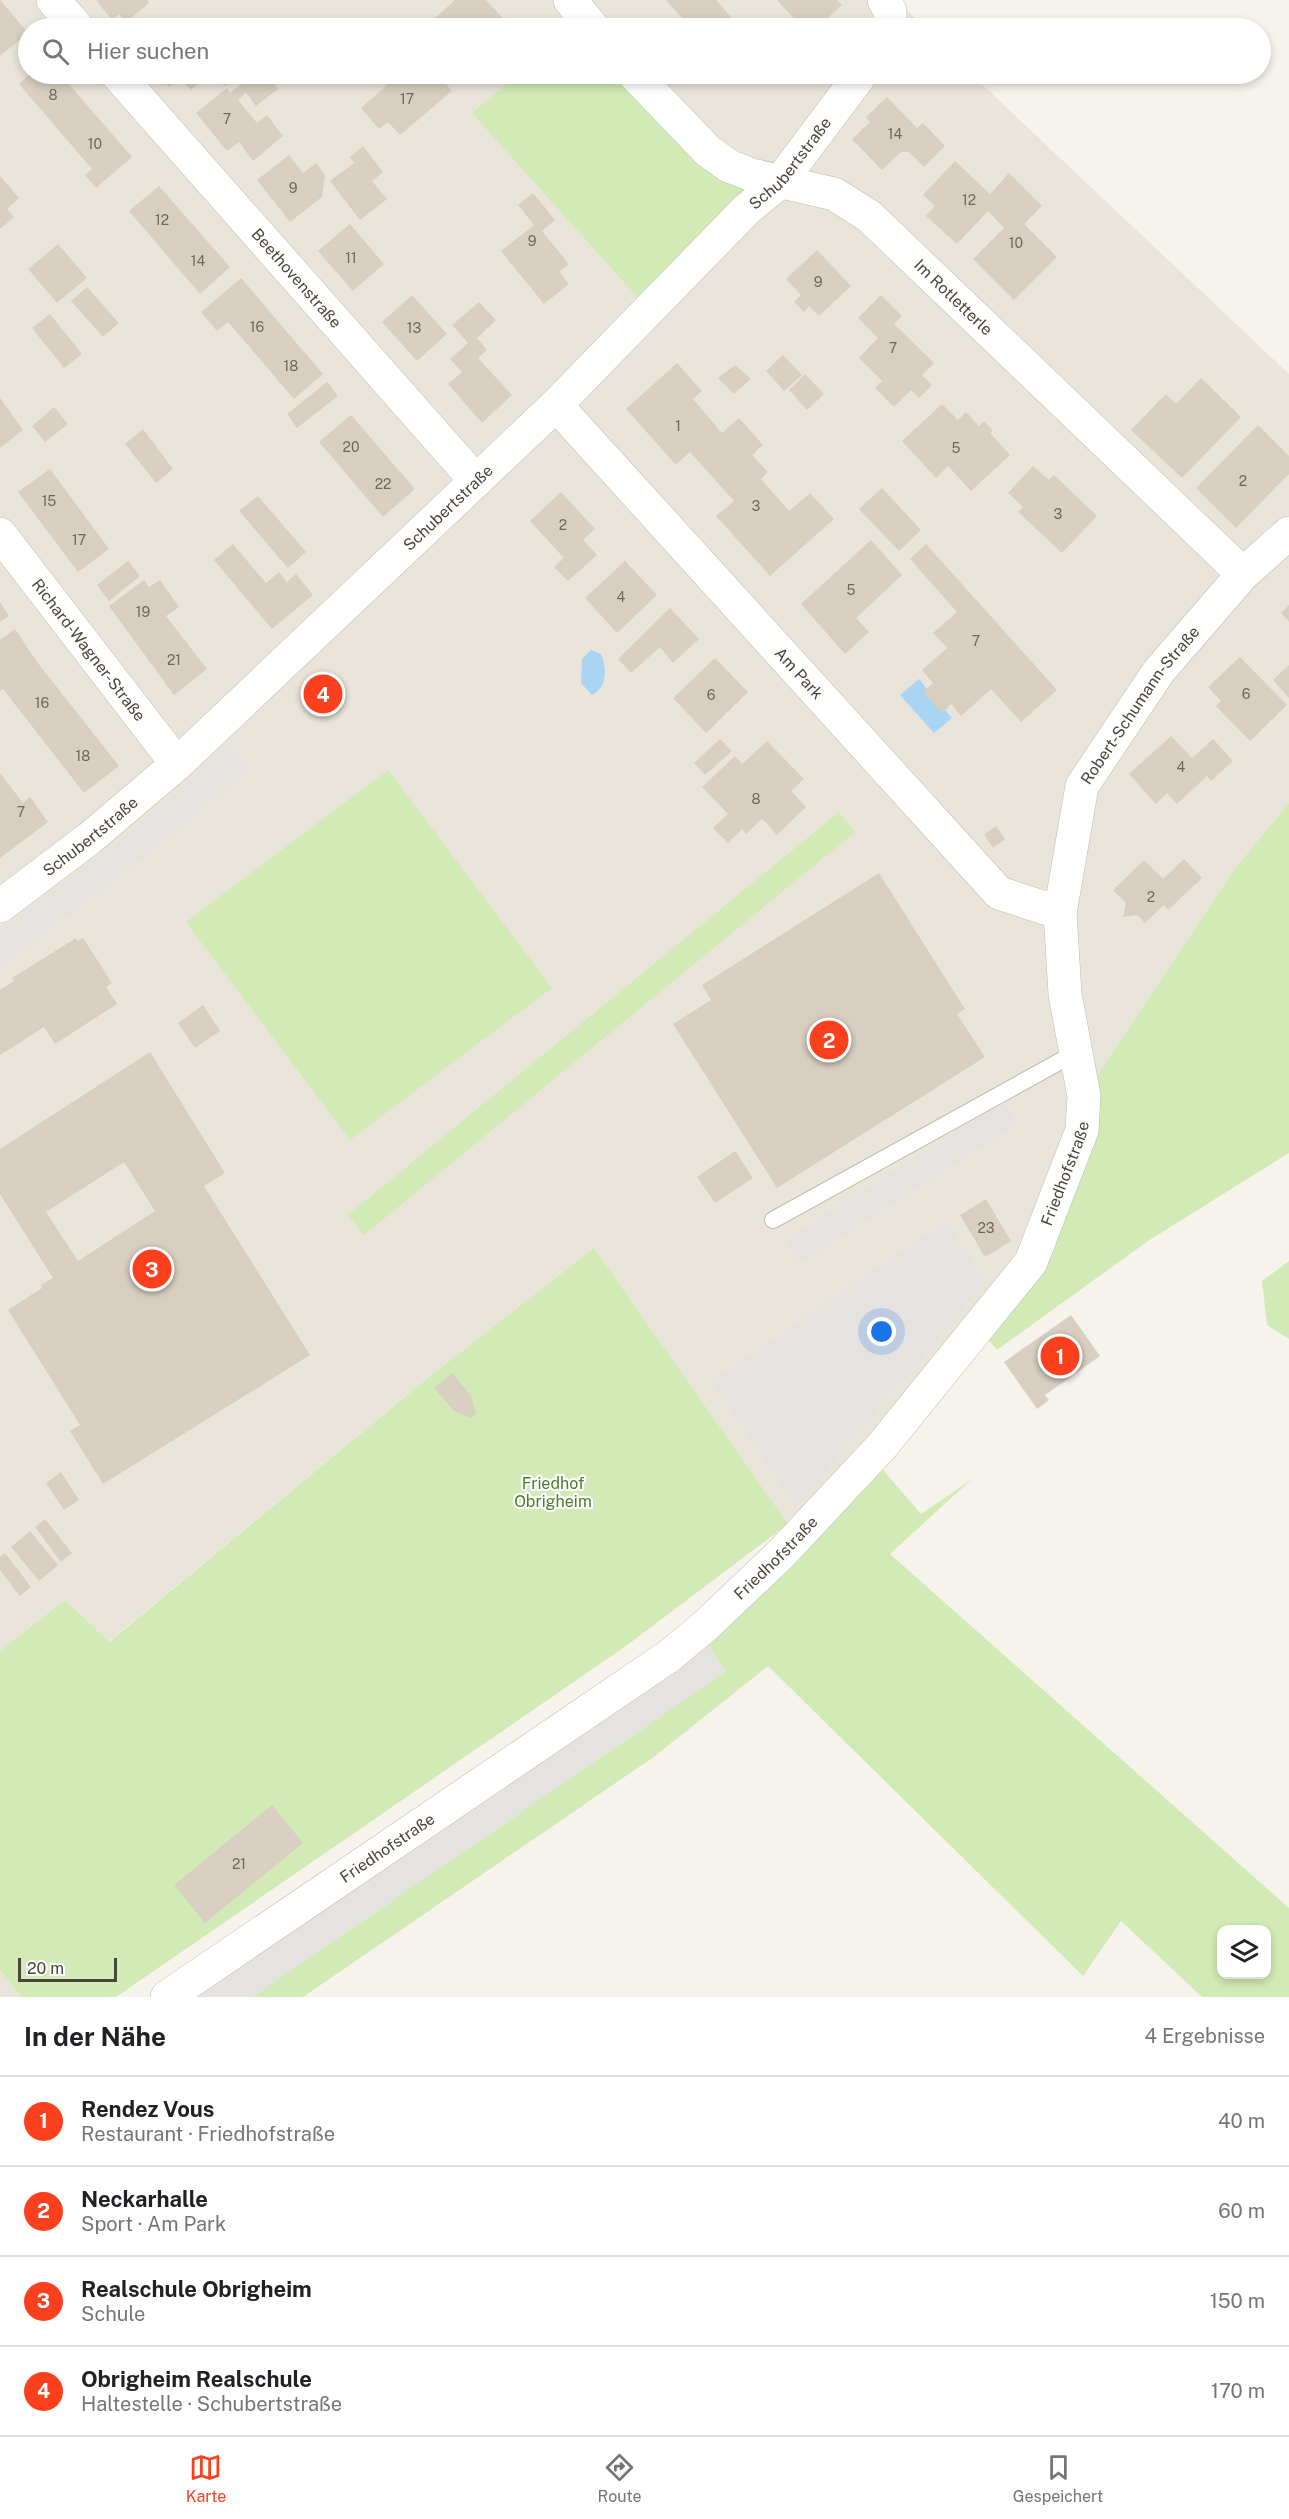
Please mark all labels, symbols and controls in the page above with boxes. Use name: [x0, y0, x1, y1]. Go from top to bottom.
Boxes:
search box: [18, 18, 1271, 84]
icon: search: [39, 35, 72, 68]
text: Hier suchen: [87, 38, 209, 64]
house number: 8: [48, 87, 58, 103]
house number: 17: [400, 91, 414, 107]
house number: 7: [223, 111, 231, 127]
street label: Schubertstraße: [745, 113, 835, 213]
house number: 14: [888, 126, 902, 142]
house number: 10: [88, 136, 102, 152]
house number: 9: [289, 180, 298, 196]
house number: 12: [962, 192, 976, 208]
house number: 12: [155, 212, 169, 228]
street label: Beethovenstraße: [248, 224, 346, 332]
house number: 9: [528, 233, 537, 249]
house number: 10: [1009, 235, 1023, 251]
house number: 11: [345, 250, 357, 266]
house number: 14: [191, 253, 205, 269]
street label: Im Rotletterle: [911, 255, 997, 339]
house number: 9: [814, 274, 823, 290]
house number: 16: [250, 319, 264, 335]
house number: 13: [407, 320, 421, 336]
house number: 7: [889, 340, 897, 356]
house number: 18: [284, 358, 298, 374]
house number: 1: [675, 418, 681, 434]
house number: 20: [343, 439, 359, 455]
house number: 5: [952, 440, 961, 456]
street label: Schubertstraße: [399, 461, 497, 554]
house number: 2: [1239, 473, 1247, 489]
house number: 22: [375, 476, 391, 492]
house number: 15: [42, 493, 56, 509]
house number: 3: [752, 498, 761, 514]
house number: 3: [1054, 506, 1063, 522]
house number: 2: [559, 517, 567, 533]
house number: 17: [72, 532, 86, 548]
street label: Richard-Wagner-Straße: [28, 575, 150, 725]
house number: 5: [847, 582, 856, 598]
house number: 4: [617, 589, 626, 605]
house number: 19: [136, 604, 150, 620]
street label: Robert-Schumann-Straße: [1076, 622, 1203, 788]
house number: 7: [972, 633, 980, 649]
street label: Am Park: [771, 643, 828, 703]
house number: 21: [167, 652, 181, 668]
pin: 4: [304, 672, 342, 716]
house number: 6: [1242, 686, 1251, 702]
house number: 6: [707, 687, 716, 703]
house number: 16: [35, 695, 49, 711]
house number: 18: [76, 748, 90, 764]
house number: 4: [1177, 759, 1186, 775]
house number: 8: [751, 791, 761, 807]
street label: Schubertstraße: [39, 792, 141, 880]
house number: 7: [17, 804, 25, 820]
house number: 2: [1147, 889, 1155, 905]
pin: 2: [810, 1018, 848, 1062]
street label: Friedhofstraße: [1037, 1121, 1092, 1228]
house number: 23: [977, 1220, 995, 1236]
pin: 3: [132, 1246, 172, 1292]
your location: [867, 1317, 896, 1346]
pin: 1: [1040, 1334, 1080, 1378]
park label: Friedhof Obrigheim: [514, 1474, 592, 1511]
street label: Friedhofstraße: [730, 1512, 821, 1603]
street label: Friedhofstraße: [336, 1809, 438, 1886]
house number: 21: [232, 1856, 246, 1872]
map controls: [1217, 1925, 1271, 1979]
button: layers: [1217, 1925, 1271, 1979]
scale bar: [18, 1955, 117, 1982]
text: 20 m: [27, 1959, 64, 1978]
text: In der Nähe: [24, 2021, 166, 2052]
text: 4 Ergebnisse: [1145, 2024, 1265, 2048]
text: Rendez Vous: [81, 2096, 214, 2122]
text: 1: [39, 2109, 48, 2133]
text: 40 m: [1218, 2109, 1265, 2133]
text: Restaurant · Friedhofstraße: [81, 2122, 335, 2146]
text: Neckarhalle: [81, 2186, 208, 2212]
text: 2: [37, 2199, 50, 2223]
text: 60 m: [1218, 2199, 1265, 2223]
text: Sport · Am Park: [81, 2212, 226, 2236]
text: Realschule Obrigheim: [81, 2276, 312, 2302]
text: 3: [37, 2289, 50, 2313]
text: 150 m: [1210, 2289, 1265, 2313]
text: Schule: [81, 2302, 145, 2326]
text: Obrigheim Realschule: [81, 2366, 312, 2392]
text: 4: [37, 2379, 50, 2403]
text: 170 m: [1211, 2379, 1265, 2403]
text: Haltestelle · Schubertstraße: [81, 2392, 342, 2416]
tab: Karte: [186, 2451, 226, 2506]
tab: Route: [598, 2451, 642, 2506]
tab: Gespeichert: [1013, 2451, 1103, 2506]

